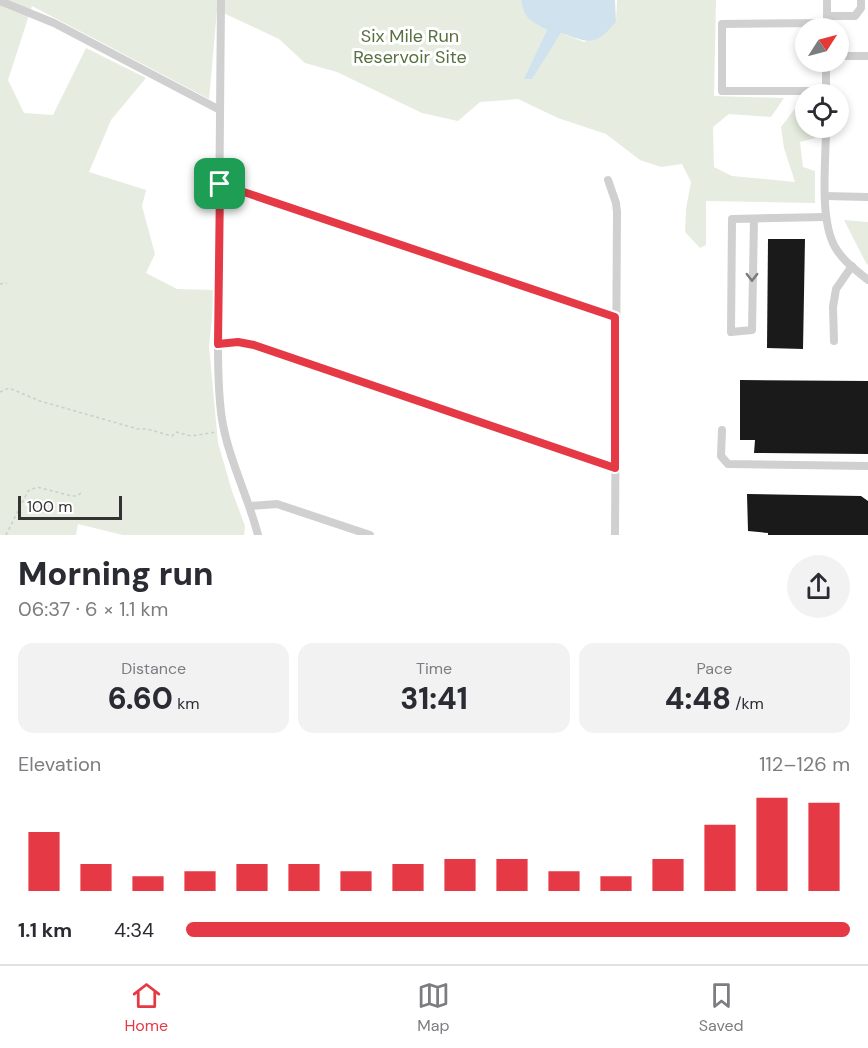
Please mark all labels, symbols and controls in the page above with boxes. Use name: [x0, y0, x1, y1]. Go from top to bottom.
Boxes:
north arrow: [795, 18, 849, 72]
map controls: [795, 18, 849, 138]
park label: Six Mile Run Reservoir Site: [353, 24, 467, 69]
button: locate: [795, 84, 849, 138]
pin: [194, 158, 245, 209]
icon: arrive: [203, 167, 236, 200]
one-way arrow: [746, 273, 759, 282]
scale bar: [18, 493, 122, 520]
text: 100 m: [27, 496, 72, 517]
text: Morning run: [18, 552, 213, 595]
button: share: [787, 555, 850, 618]
text: 06:37 · 6 × 1.1 km: [18, 596, 168, 622]
text: Distance: [121, 658, 186, 679]
text: Time: [416, 658, 452, 679]
text: Pace: [696, 658, 732, 679]
text: 6.60: [108, 679, 173, 718]
text: 31:41: [400, 679, 468, 718]
text: 4:48: [665, 679, 731, 718]
text: km: [173, 693, 200, 714]
text: /km: [731, 693, 764, 714]
text: Elevation: [18, 751, 101, 777]
text: 112–126 m: [759, 751, 850, 777]
text: 1.1 km: [18, 917, 72, 943]
text: 4:34: [114, 917, 154, 943]
tab: Home: [124, 979, 168, 1036]
tab: Map: [417, 979, 450, 1036]
tab: Saved: [699, 979, 744, 1036]

